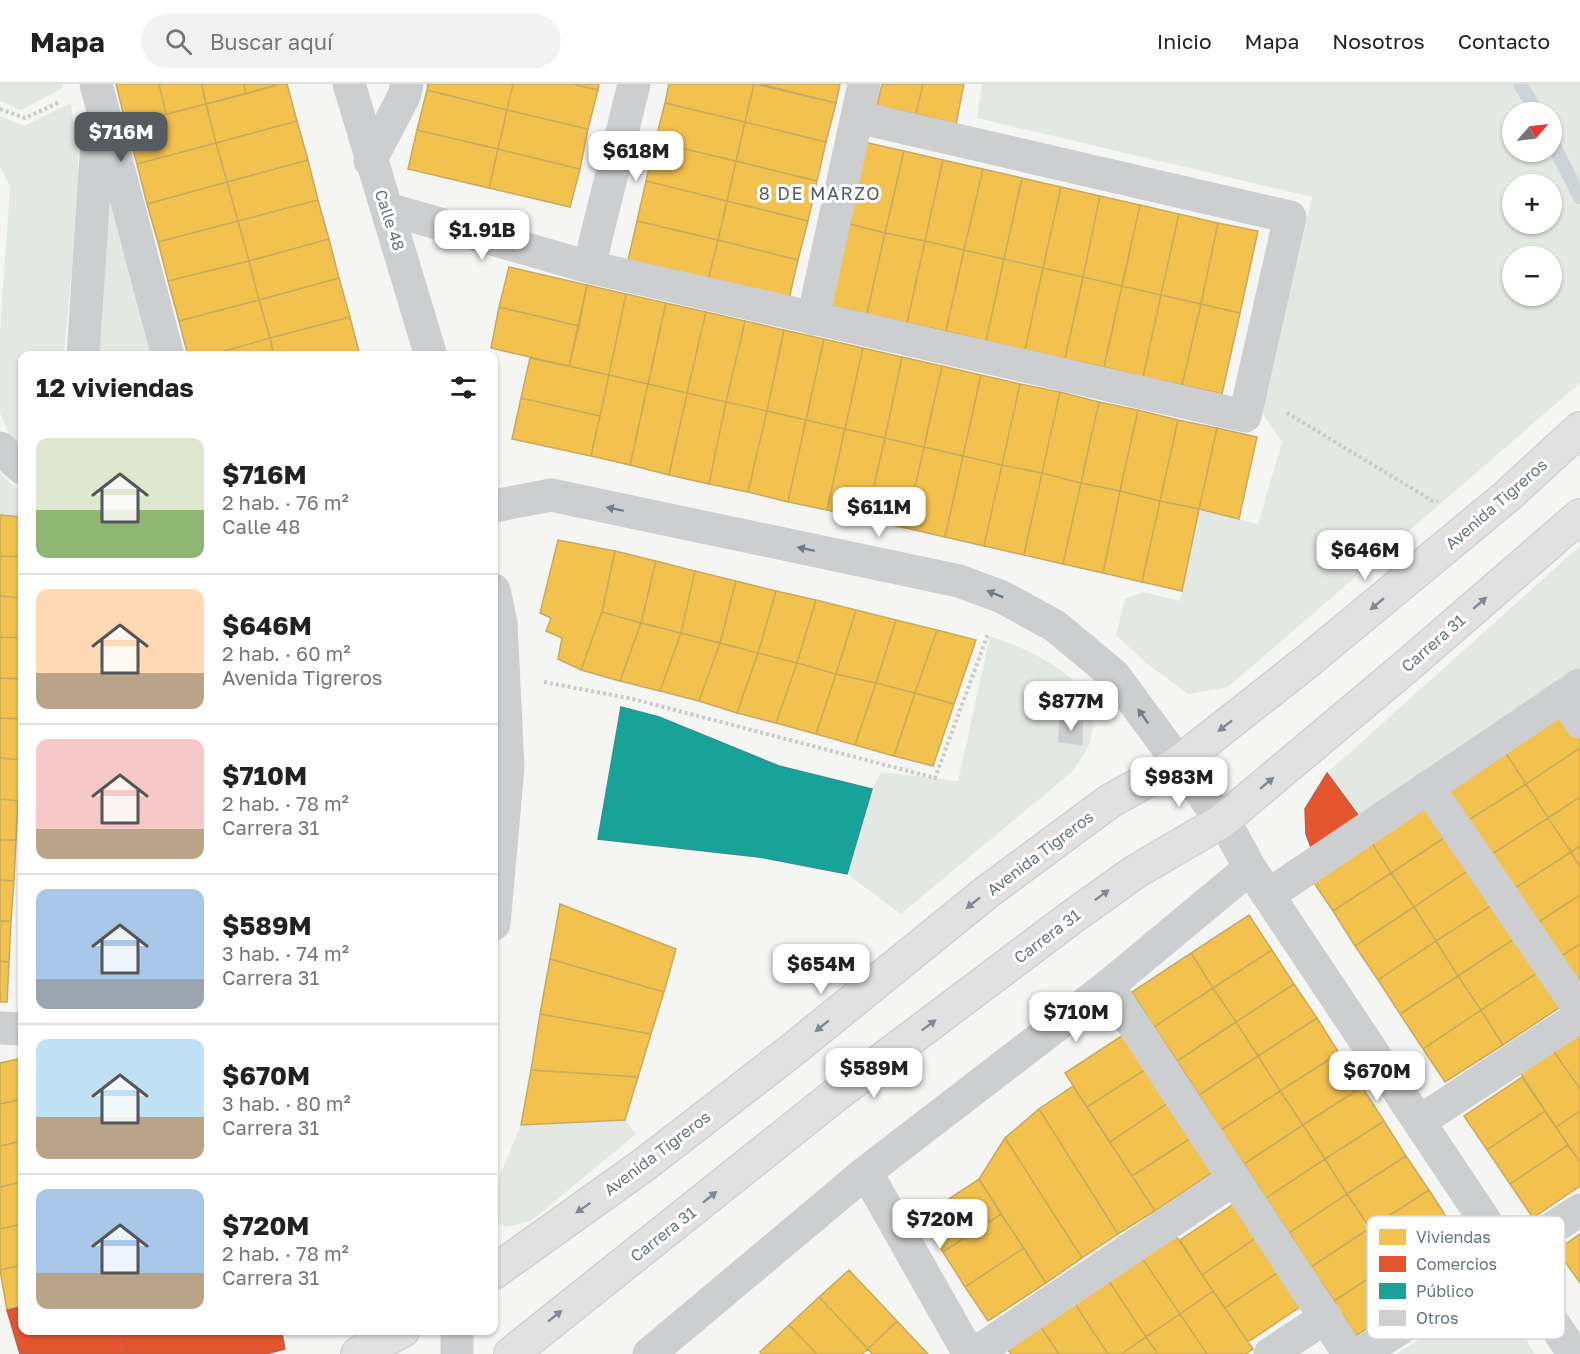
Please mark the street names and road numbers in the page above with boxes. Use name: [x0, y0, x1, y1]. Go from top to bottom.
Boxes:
street label: Calle 48: [371, 187, 409, 253]
street label: Avenida Tigreros: [1441, 454, 1551, 554]
street label: Carrera 31: [1397, 610, 1469, 676]
street label: Avenida Tigreros: [983, 806, 1097, 900]
street label: Carrera 31: [1010, 904, 1084, 967]
street label: Avenida Tigreros: [600, 1106, 714, 1200]
street label: Carrera 31: [626, 1202, 700, 1266]

